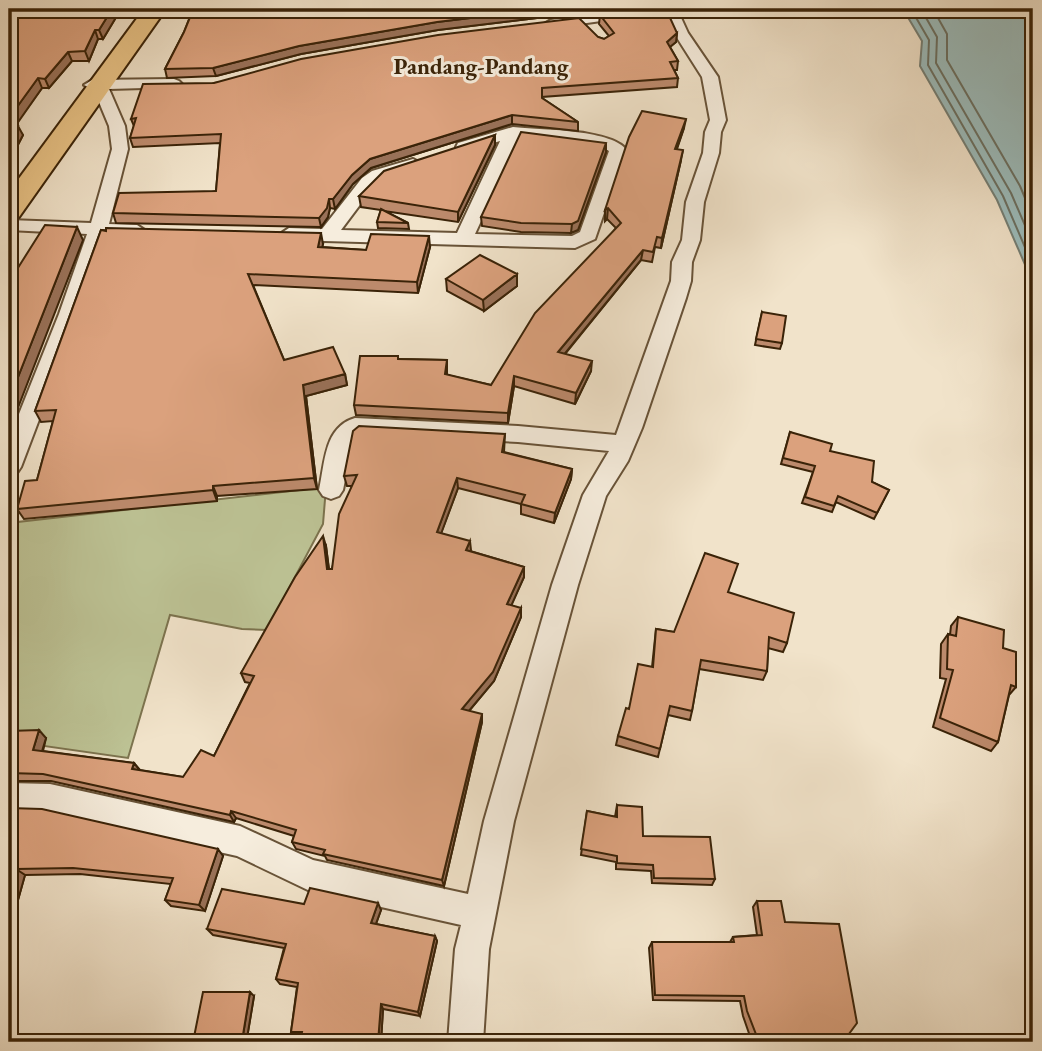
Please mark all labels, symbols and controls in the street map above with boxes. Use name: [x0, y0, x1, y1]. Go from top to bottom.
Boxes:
district label: Pandang-Pandang: [394, 51, 569, 81]

